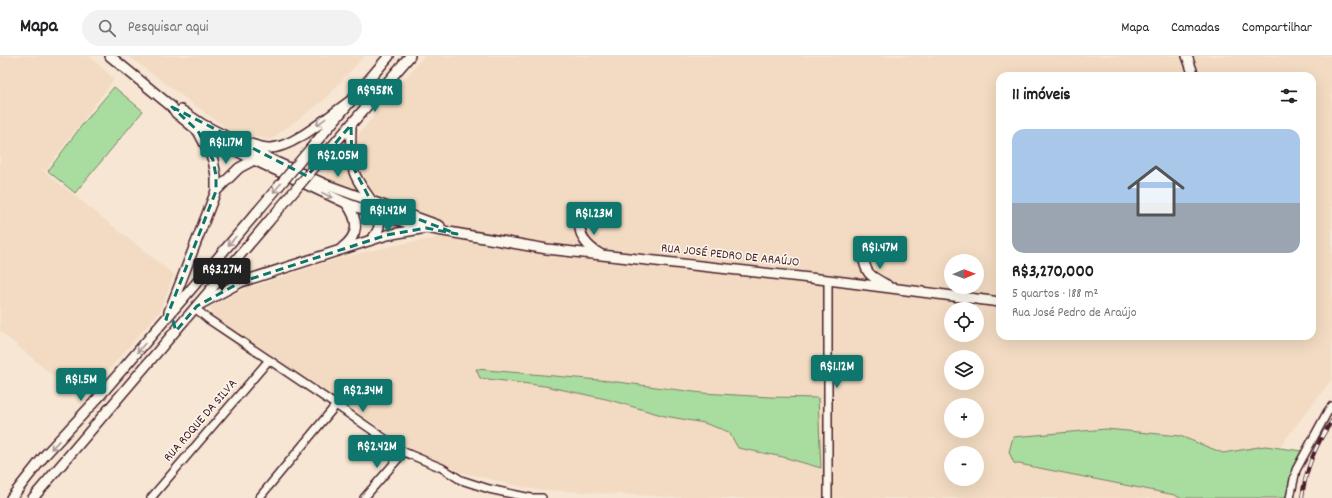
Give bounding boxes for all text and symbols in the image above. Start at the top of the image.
search box [82,10,362,46]
text: Mapa [20,14,58,41]
icon: search [96,17,118,39]
text: Pesquisar aqui [128,17,209,39]
text: Mapa [1121,18,1149,38]
text: Camadas [1171,18,1220,38]
text: Compartilhar [1242,18,1312,38]
pin: R$958K [342,79,408,113]
text: R$958K [357,82,393,101]
text: 11 imóveis [1012,84,1071,108]
icon: filters [1278,85,1300,107]
one-way arrow [316,117,327,126]
pin: R$1.17M [189,131,263,165]
text: R$1.17M [209,134,243,153]
pin: R$2.05M [301,144,375,178]
text: R$2.05M [317,147,359,166]
icon: home [1120,155,1192,227]
one-way arrow [272,183,281,194]
one-way arrow [321,191,333,199]
pin: R$1.42M [351,199,425,233]
text: R$1.42M [370,202,406,221]
pin: R$1.23M [557,202,631,236]
text: R$1.23M [576,205,613,224]
one-way arrow [228,236,237,247]
pin: R$1.47M [843,236,917,270]
street label: RUA JOSÉ PEDRO DE ARAÚJO [660,239,800,273]
text: R$1.47M [862,239,898,258]
north arrow [944,254,984,294]
map controls [944,254,984,486]
pin: R$3.27M [185,258,259,292]
text: R$3.27M [202,261,242,280]
text: R$3,270,000 [1012,261,1094,285]
text: 5 quartos · 188 m² [1012,285,1098,304]
button: locate [944,302,984,342]
text: Rua José Pedro de Araújo [1012,304,1137,323]
one-way arrow [137,343,146,354]
button: layers [944,350,984,390]
pin: R$1.12M [800,355,874,389]
text: R$1.12M [820,358,854,377]
pin: R$1.5M [48,368,114,402]
text: R$1.5M [65,371,97,390]
street label: RUA ROQUE DA SILVA [160,375,242,467]
pin: R$2.34M [326,379,400,413]
text: R$2.34M [343,382,383,401]
button: + [944,398,984,438]
pin: R$2.42M [340,435,414,469]
text: R$2.42M [357,438,397,457]
one-way arrow [50,440,59,450]
button: − [944,446,984,486]

